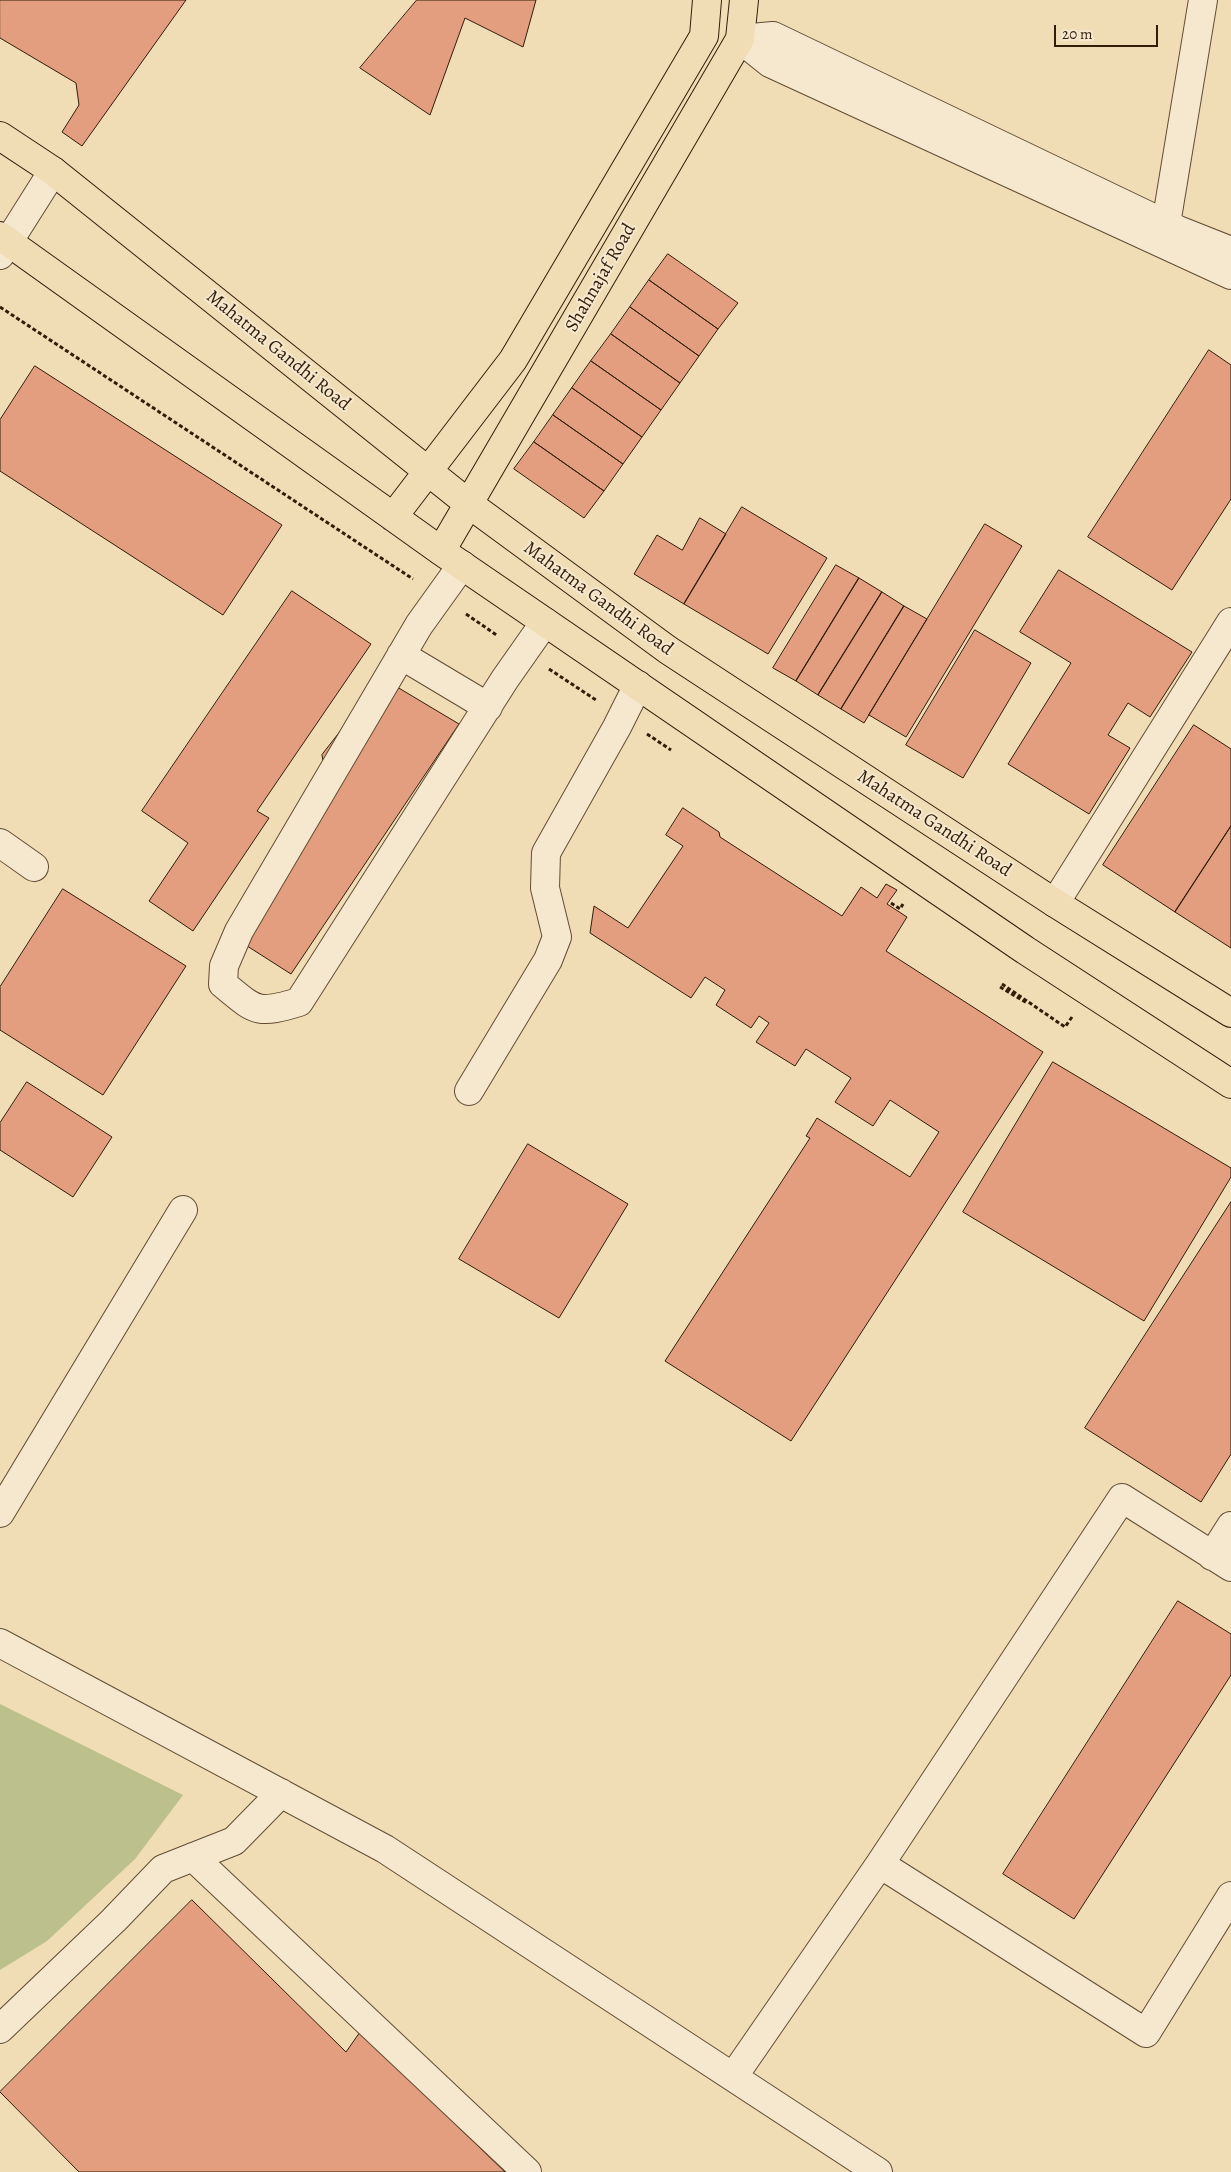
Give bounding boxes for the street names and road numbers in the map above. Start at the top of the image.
street label: Shahnajaf Road [561,220,641,336]
street label: Mahatma Gandhi Road [201,286,355,416]
street label: Mahatma Gandhi Road [519,537,677,661]
street label: Mahatma Gandhi Road [853,766,1015,882]

